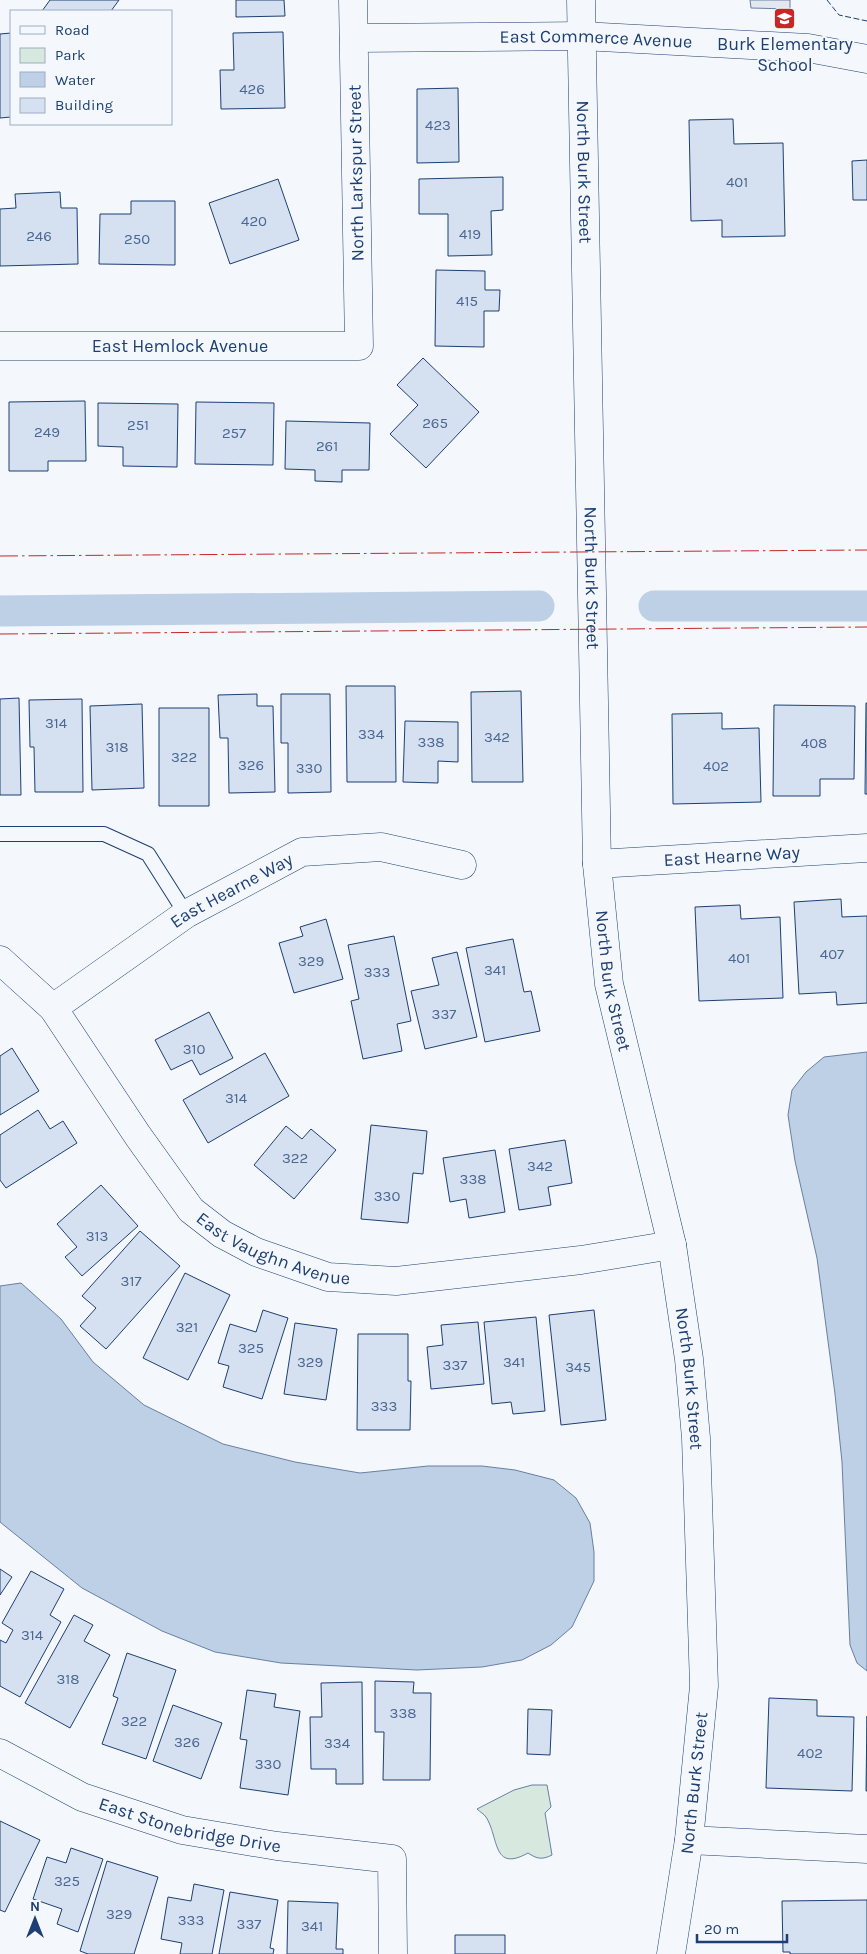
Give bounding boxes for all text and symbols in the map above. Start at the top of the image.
school or university icon: Burk Elementary School [773,7,797,31]
legend [10,10,172,125]
text: Road [55,21,90,39]
street label: East Commerce Avenue [499,25,693,53]
place label: Burk Elementary School [717,33,854,76]
text: Park [55,46,85,64]
text: Water [55,71,96,89]
house number: 426 [239,80,265,98]
street label: North Larkspur Street [343,84,369,261]
text: Building [55,96,113,114]
street label: North Burk Street [572,100,597,244]
house number: 423 [425,116,451,134]
house number: 401 [726,173,748,191]
house number: 420 [241,212,267,230]
house number: 419 [459,225,481,243]
house number: 246 [26,227,52,245]
house number: 250 [124,230,150,248]
house number: 415 [456,292,478,310]
street label: East Hemlock Avenue [92,335,268,357]
house number: 265 [422,414,448,432]
house number: 251 [127,416,149,434]
house number: 249 [34,423,60,441]
house number: 257 [222,424,246,442]
house number: 261 [316,437,338,455]
street label: North Burk Street [579,506,604,650]
house number: 314 [45,714,68,732]
house number: 334 [358,725,385,743]
house number: 342 [484,728,510,746]
house number: 338 [418,733,444,751]
house number: 408 [801,734,827,752]
house number: 318 [105,738,129,756]
house number: 322 [171,748,197,766]
house number: 326 [238,756,264,774]
house number: 402 [703,757,729,775]
house number: 330 [296,759,322,777]
street label: East Hearne Way [663,841,801,871]
street label: East Hearne Way [166,848,297,933]
street label: North Burk Street [591,909,636,1054]
house number: 407 [820,945,844,963]
house number: 401 [728,949,750,967]
house number: 329 [298,952,324,970]
house number: 341 [484,961,506,979]
house number: 333 [364,963,390,981]
house number: 337 [432,1005,456,1023]
house number: 310 [183,1040,205,1058]
house number: 314 [225,1089,248,1107]
house number: 322 [282,1149,308,1167]
house number: 342 [527,1157,553,1175]
house number: 338 [460,1170,486,1188]
house number: 330 [374,1187,400,1205]
street label: East Vaughn Avenue [192,1207,351,1289]
house number: 313 [86,1227,108,1245]
house number: 317 [121,1272,141,1290]
street label: North Burk Street [670,1306,707,1450]
house number: 321 [176,1318,198,1336]
house number: 325 [238,1339,264,1357]
house number: 329 [297,1353,323,1371]
house number: 341 [503,1353,525,1371]
house number: 337 [443,1356,467,1374]
house number: 345 [565,1358,591,1376]
house number: 333 [371,1397,397,1415]
house number: 314 [21,1626,44,1644]
house number: 318 [56,1670,80,1688]
house number: 338 [390,1704,416,1722]
street label: North Burk Street [676,1711,712,1855]
house number: 322 [121,1712,147,1730]
house number: 326 [174,1733,200,1751]
house number: 334 [324,1734,351,1752]
house number: 402 [797,1744,823,1762]
house number: 330 [255,1755,281,1773]
street label: East Stonebridge Drive [96,1792,283,1857]
house number: 325 [54,1872,80,1890]
north arrow [10,1894,60,1944]
text: N [30,1898,40,1915]
house number: 329 [106,1905,132,1923]
house number: 333 [178,1911,204,1929]
scale bar [697,1912,787,1944]
house number: 337 [237,1915,261,1933]
house number: 341 [301,1917,323,1935]
text: 20 m [704,1920,739,1938]

